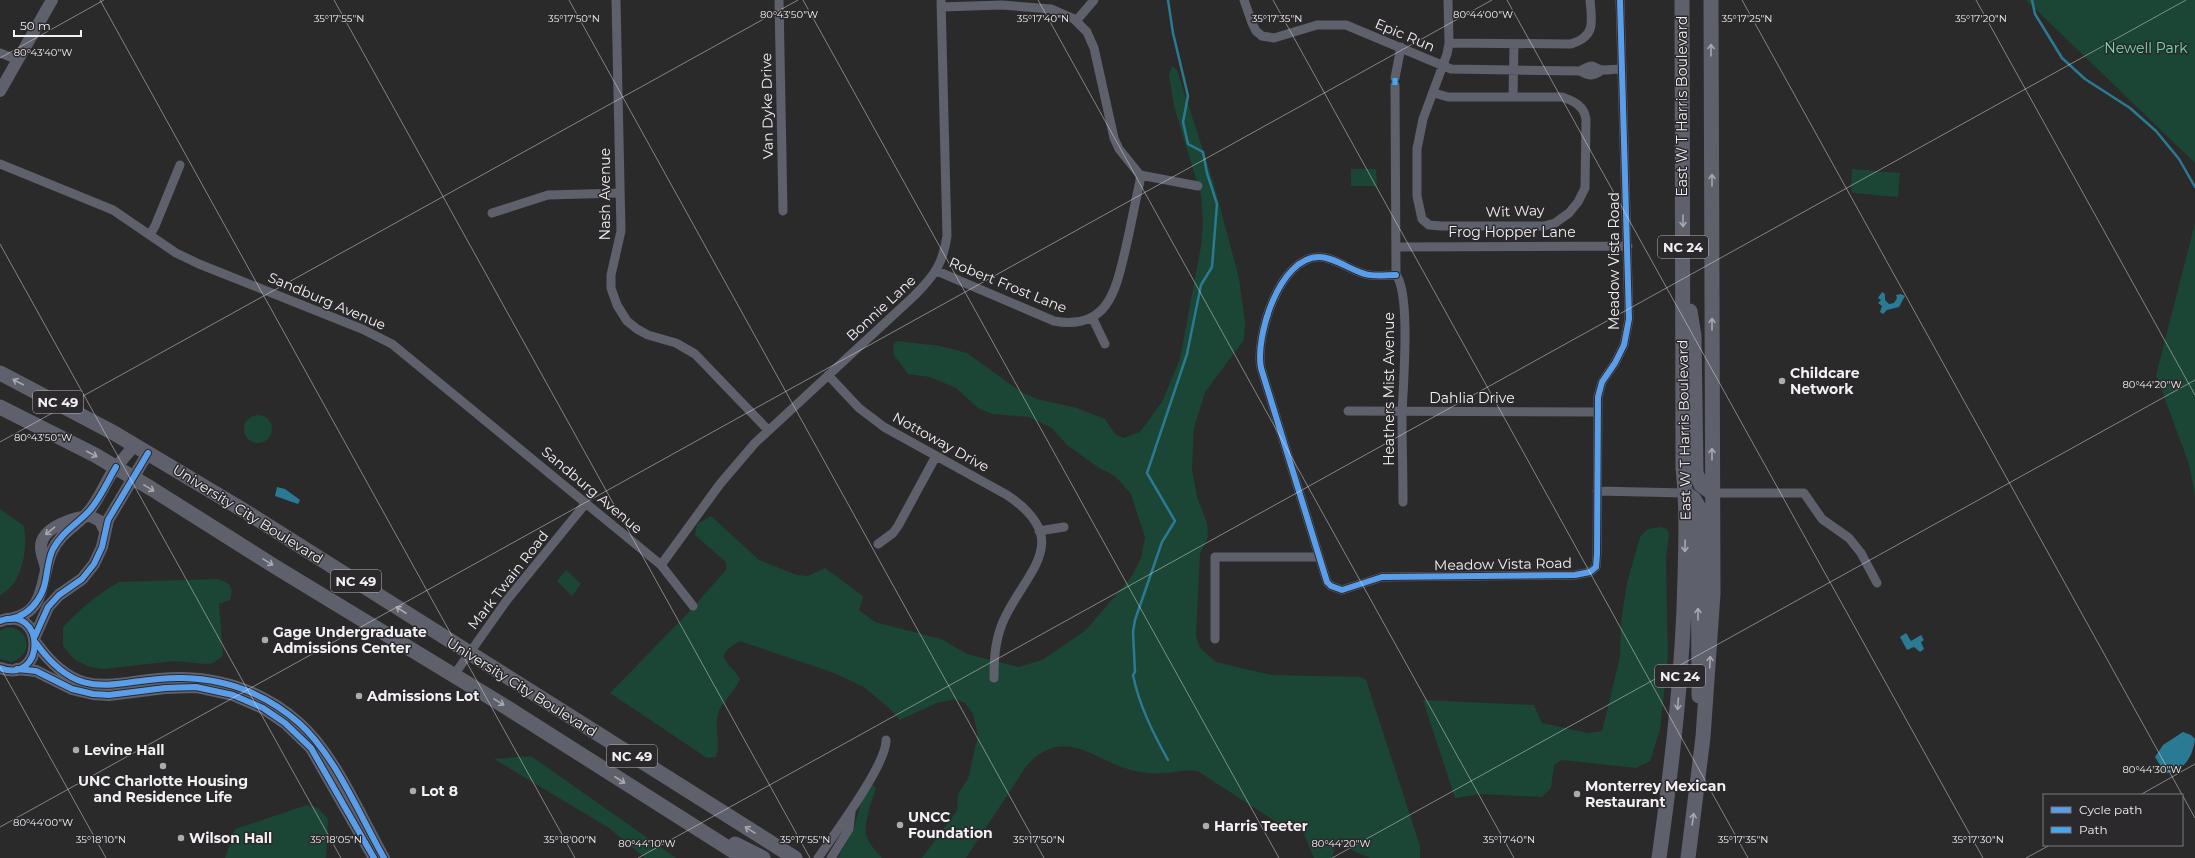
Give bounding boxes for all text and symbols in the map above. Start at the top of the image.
text: 80°43'50"W [760,8,818,21]
text: 80°44'00"W [1453,8,1513,21]
scale bar [14,12,81,38]
text: 35°17'55"N [314,12,364,25]
text: 35°17'50"N [548,12,600,25]
text: 35°17'40"N [1017,12,1069,25]
text: 35°17'35"N [1252,12,1302,25]
text: 35°17'25"N [1722,12,1772,25]
text: 35°17'20"N [1955,12,2007,25]
street label: Epic Run [1372,14,1438,56]
street label: East W T Harris Boulevard [1673,16,1691,196]
text: 50 m [20,18,51,33]
park label: Newell Park [2104,39,2188,57]
one-way arrow [1707,44,1715,57]
text: 80°43'40"W [14,46,72,59]
street label: Van Dyke Drive [757,53,777,159]
street label: Nash Avenue [596,148,614,240]
one-way arrow [1708,174,1716,187]
street label: Meadow Vista Road [1605,192,1623,330]
street label: Wit Way [1485,201,1545,221]
one-way arrow [1679,214,1687,227]
street label: Frog Hopper Lane [1448,223,1576,241]
road number: NC 24 [1658,236,1708,258]
street label: Robert Frost Lane [946,253,1070,317]
street label: Sandburg Avenue [265,268,389,334]
street label: Bonnie Lane [842,271,920,345]
street label: Heathers Mist Avenue [1380,312,1398,466]
one-way arrow [1708,318,1716,331]
street label: East W T Harris Boulevard [1673,339,1695,521]
place label: Childcare Network [1790,364,1860,398]
marker: Childcare Network [1777,376,1787,386]
one-way arrow [13,378,25,385]
text: 80°44'20"W [2122,378,2182,391]
street label: Dahlia Drive [1429,389,1515,407]
road number: NC 49 [33,391,83,413]
street label: Nottoway Drive [890,408,992,476]
text: 80°43'50"W [14,431,72,444]
street label: Sandburg Avenue [538,443,646,537]
one-way arrow [1708,448,1716,461]
one-way arrow [86,451,98,458]
street label: University City Boulevard [169,460,327,568]
one-way arrow [143,484,155,492]
one-way arrow [44,526,55,535]
street label: Mark Twain Road [464,527,552,633]
one-way arrow [1682,539,1689,552]
street label: Meadow Vista Road [1434,554,1572,574]
one-way arrow [262,558,273,566]
road number: NC 49 [331,570,381,592]
one-way arrow [396,606,407,614]
one-way arrow [1694,608,1702,621]
place label: Gage Undergraduate Admissions Center [272,623,427,657]
street label: University City Boulevard [443,633,601,741]
marker: Gage Undergraduate Admissions Center [260,635,270,645]
one-way arrow [1706,656,1713,669]
road number: NC 24 [1655,665,1705,687]
place label: Admissions Lot [366,687,479,705]
marker: Admissions Lot [354,691,364,701]
one-way arrow [1674,697,1681,710]
one-way arrow [493,699,505,707]
place label: Levine Hall [84,741,165,759]
marker: Levine Hall [71,745,81,755]
road number: NC 49 [607,745,657,767]
marker: UNC Charlotte Housing and Residence Life [158,761,168,771]
text: 80°44'30"W [2122,763,2182,776]
place label: UNC Charlotte Housing and Residence Life [78,772,248,806]
one-way arrow [615,776,626,784]
place label: Monterrey Mexican Restaurant [1585,777,1726,811]
place label: Lot 8 [421,782,458,800]
marker: Lot 8 [408,786,418,796]
marker: Monterrey Mexican Restaurant [1572,789,1582,799]
legend [2043,794,2183,846]
text: Cycle path [2079,802,2142,817]
place label: UNCC Foundation [908,808,993,842]
one-way arrow [1690,813,1697,826]
text: 80°44'00"W [13,816,73,829]
place label: Harris Teeter [1214,817,1308,835]
marker: UNCC Foundation [895,820,905,830]
marker: Harris Teeter [1201,821,1211,831]
text: Path [2079,822,2108,837]
one-way arrow [744,825,756,833]
place label: Wilson Hall [189,829,272,847]
text: 35°18'10"N [76,833,126,846]
marker: Wilson Hall [176,833,186,843]
text: 35°18'05"N [310,833,362,846]
text: 35°18'00"N [544,833,596,846]
text: 35°17'55"N [780,833,830,846]
text: 35°17'50"N [1013,833,1065,846]
text: 35°17'40"N [1483,833,1535,846]
text: 35°17'35"N [1718,833,1768,846]
text: 35°17'30"N [1952,833,2004,846]
text: 80°44'10"W [618,837,676,850]
text: 80°44'20"W [1311,837,1371,850]

